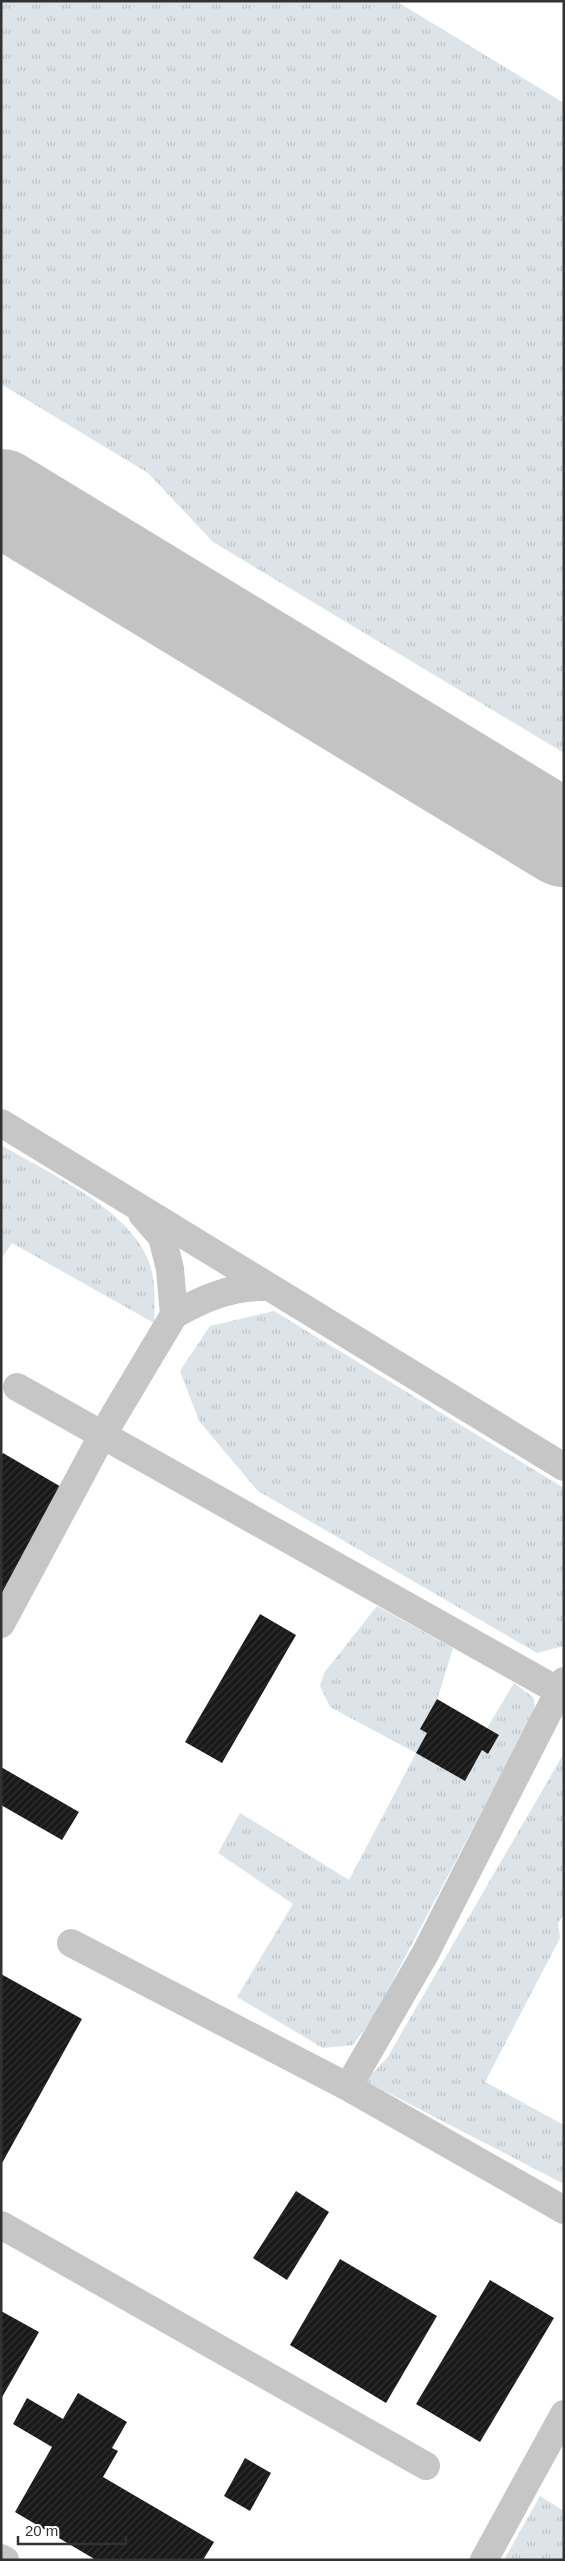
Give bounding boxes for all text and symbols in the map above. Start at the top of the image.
scale bar [18,2514,125,2546]
text: 20 m [25,2522,58,2539]

